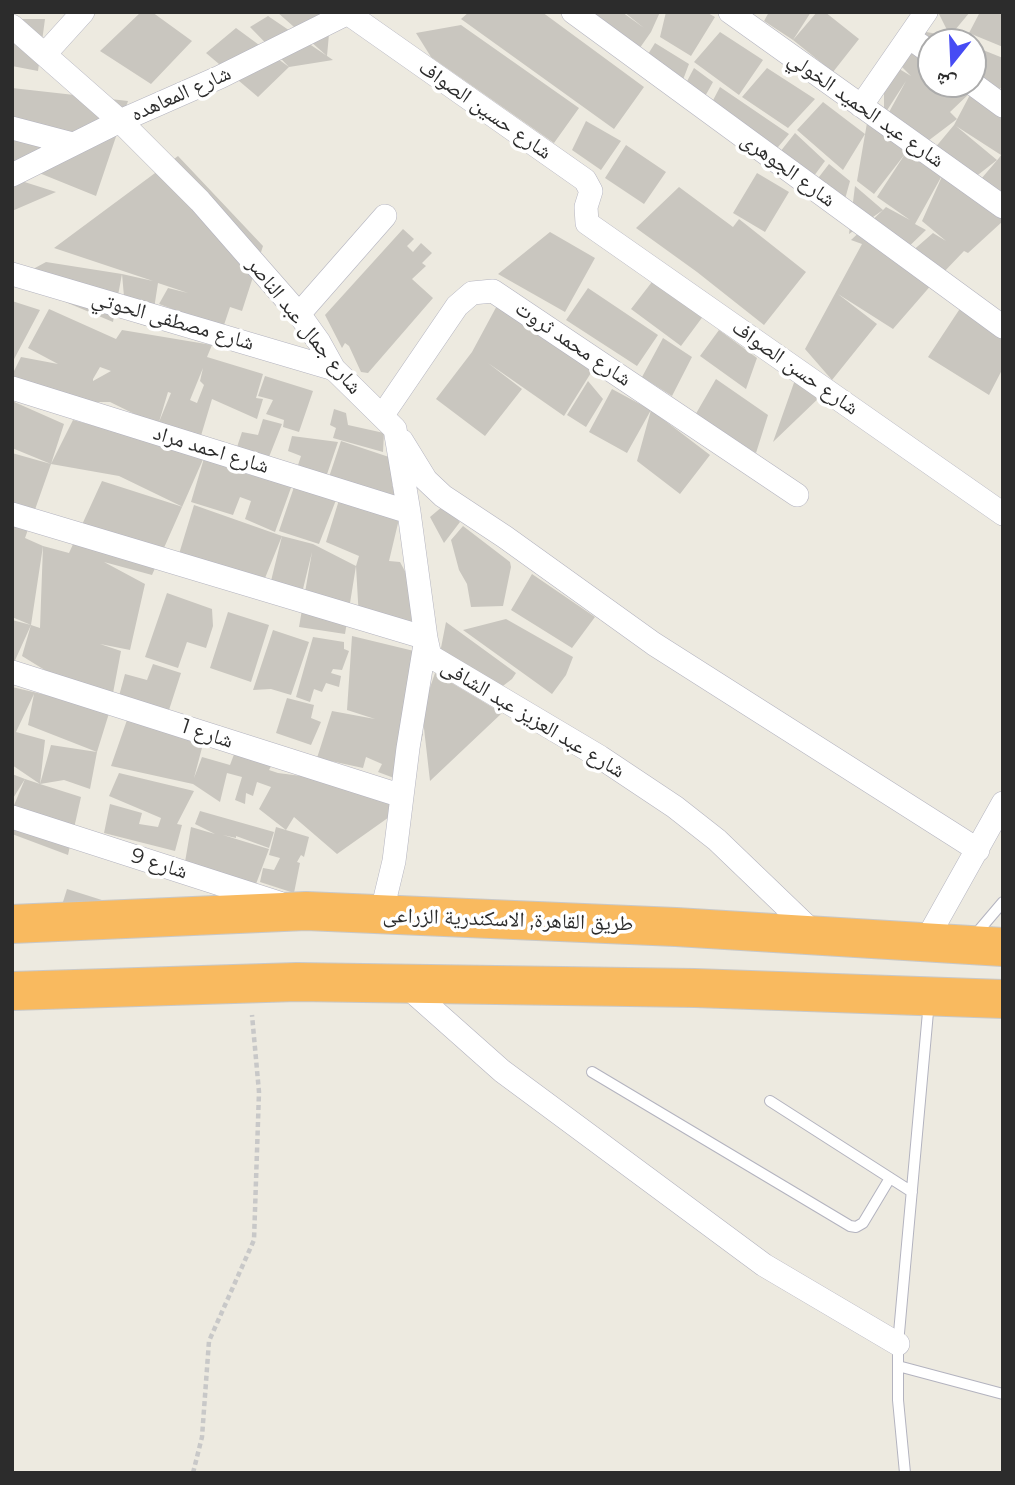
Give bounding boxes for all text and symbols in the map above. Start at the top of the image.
north arrow [917,28,987,98]
street label: شارع عبد الحميد الخولي [783,47,949,173]
street label: شارع حسين الصواف [414,55,556,165]
street label: شارع المعاهده [127,61,235,127]
street label: شارع الجوهرى [736,127,840,213]
street label: شارع جمال عبد الناصر [241,252,367,400]
street label: شارع مصطفى الحوتي [89,286,257,356]
street label: شارع محمد ثروت [510,296,636,392]
street label: شارع حسن الصواف [727,315,863,421]
street label: شارع احمد مراد [150,420,272,480]
street label: شارع عبد العزيز عبد الشافى [437,654,629,784]
street label: شارع 1 [178,714,236,754]
street label: شارع 9 [127,843,191,885]
street label: طريق القاهرة, الاسكندرية الزراعى [382,903,634,937]

